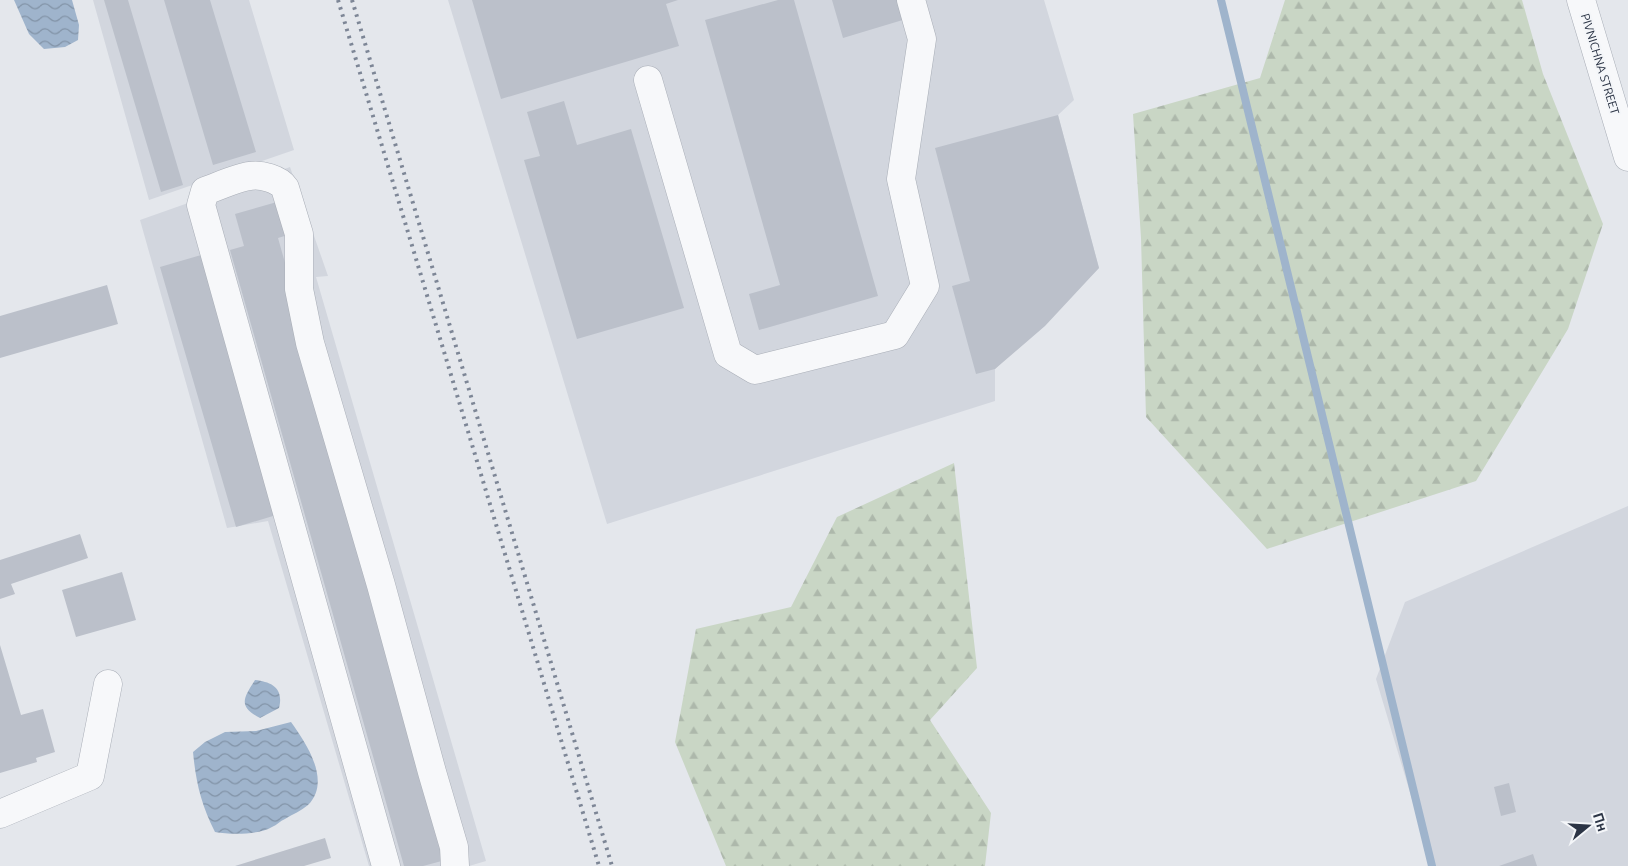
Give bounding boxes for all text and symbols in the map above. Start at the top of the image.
street label: PIVNICHNA STREET [1579,12,1622,116]
north arrow [1563,801,1613,851]
text: Пн [1590,811,1611,833]

